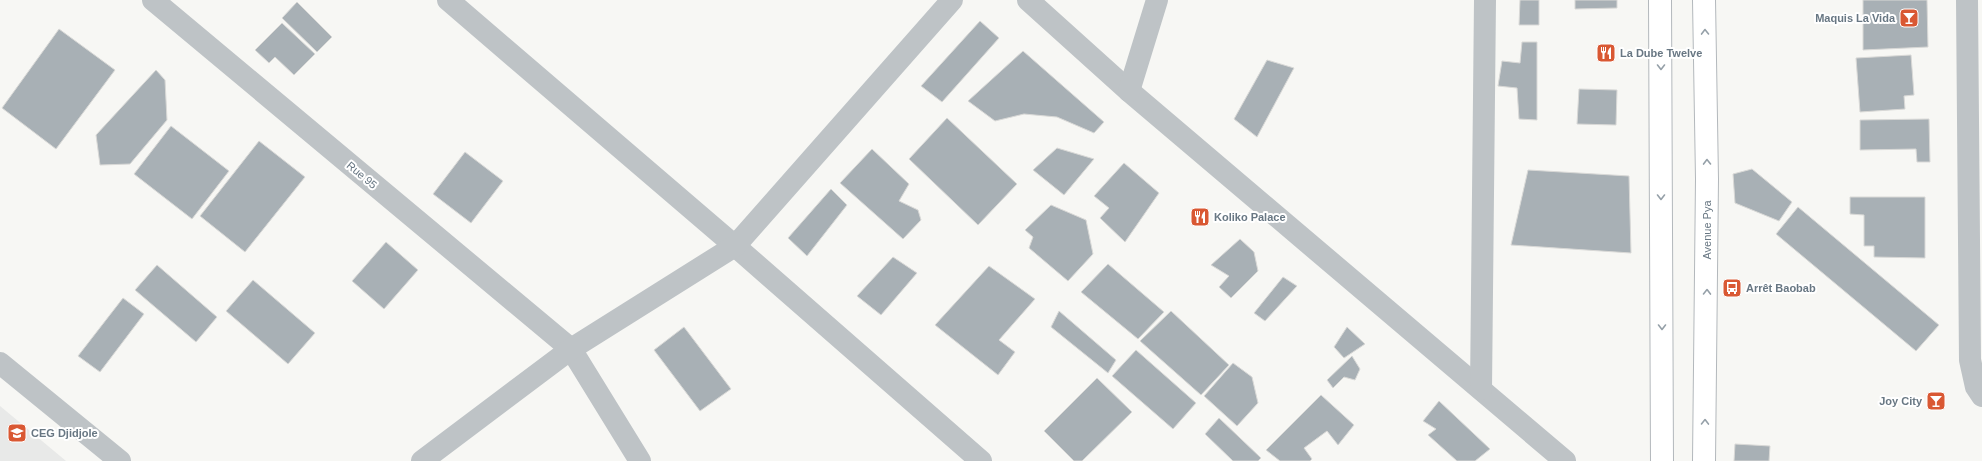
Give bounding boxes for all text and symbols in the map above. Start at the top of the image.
bar icon: Maquis La Vida [1898,7,1920,29]
place label: Maquis La Vida [1815,12,1896,24]
one-way arrow [1701,29,1709,35]
restaurant icon: La Dube Twelve [1595,42,1617,64]
place label: La Dube Twelve [1620,47,1702,59]
one-way arrow [1657,64,1665,70]
street label: Rue 95 [345,159,379,191]
one-way arrow [1703,159,1711,165]
one-way arrow [1657,194,1665,200]
street label: Avenue Pya [1701,200,1713,260]
restaurant icon: Koliko Palace [1189,206,1211,228]
place label: Koliko Palace [1214,211,1286,223]
bus stop icon: Arrêt Baobab [1721,277,1743,299]
place label: Arrêt Baobab [1746,282,1816,294]
one-way arrow [1703,289,1711,295]
one-way arrow [1658,324,1666,330]
bar icon: Joy City [1925,390,1947,412]
place label: Joy City [1879,395,1923,407]
one-way arrow [1701,419,1709,425]
school or university icon: CEG Djidjole [6,422,28,444]
place label: CEG Djidjole [31,427,98,439]

